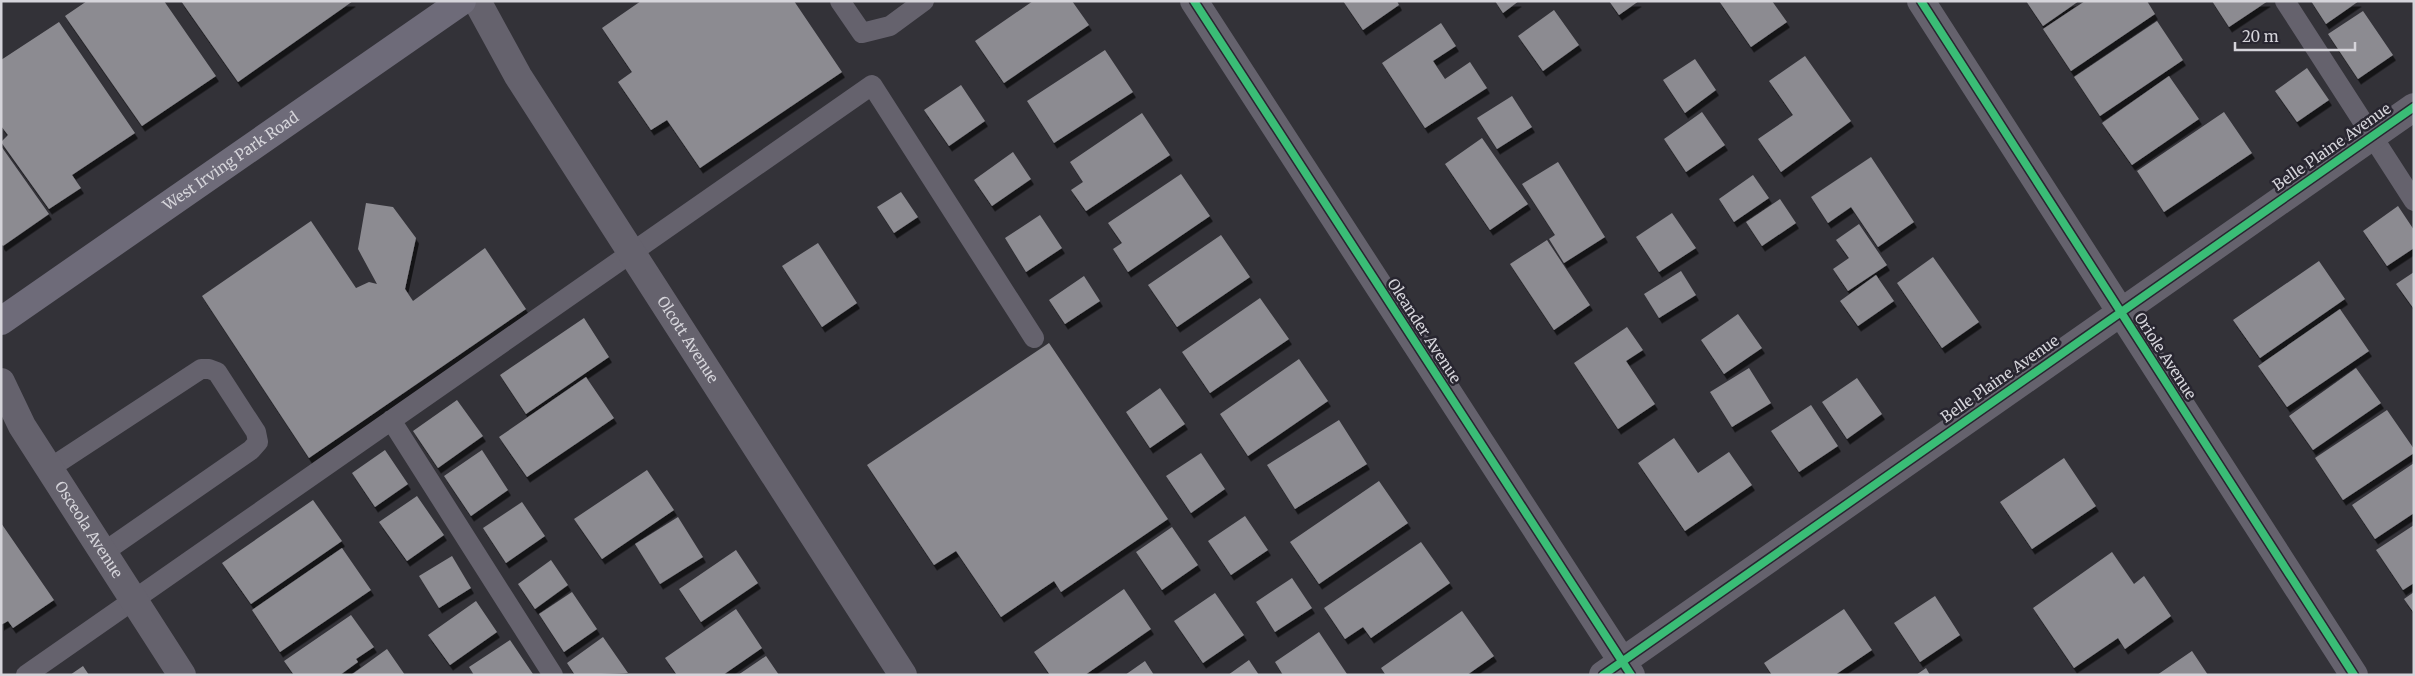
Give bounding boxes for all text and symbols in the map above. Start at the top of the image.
scale bar [2235,20,2355,52]
text: 20 m [2242,27,2279,46]
street label: Belle Plaine Avenue [2269,99,2395,195]
street label: West Irving Park Road [158,107,302,215]
street label: Oleander Avenue [1383,275,1465,387]
street label: Olcott Avenue [653,292,723,387]
street label: Oriole Avenue [2130,309,2201,403]
street label: Belle Plaine Avenue [1937,331,2063,427]
street label: Osceola Avenue [51,477,127,582]

